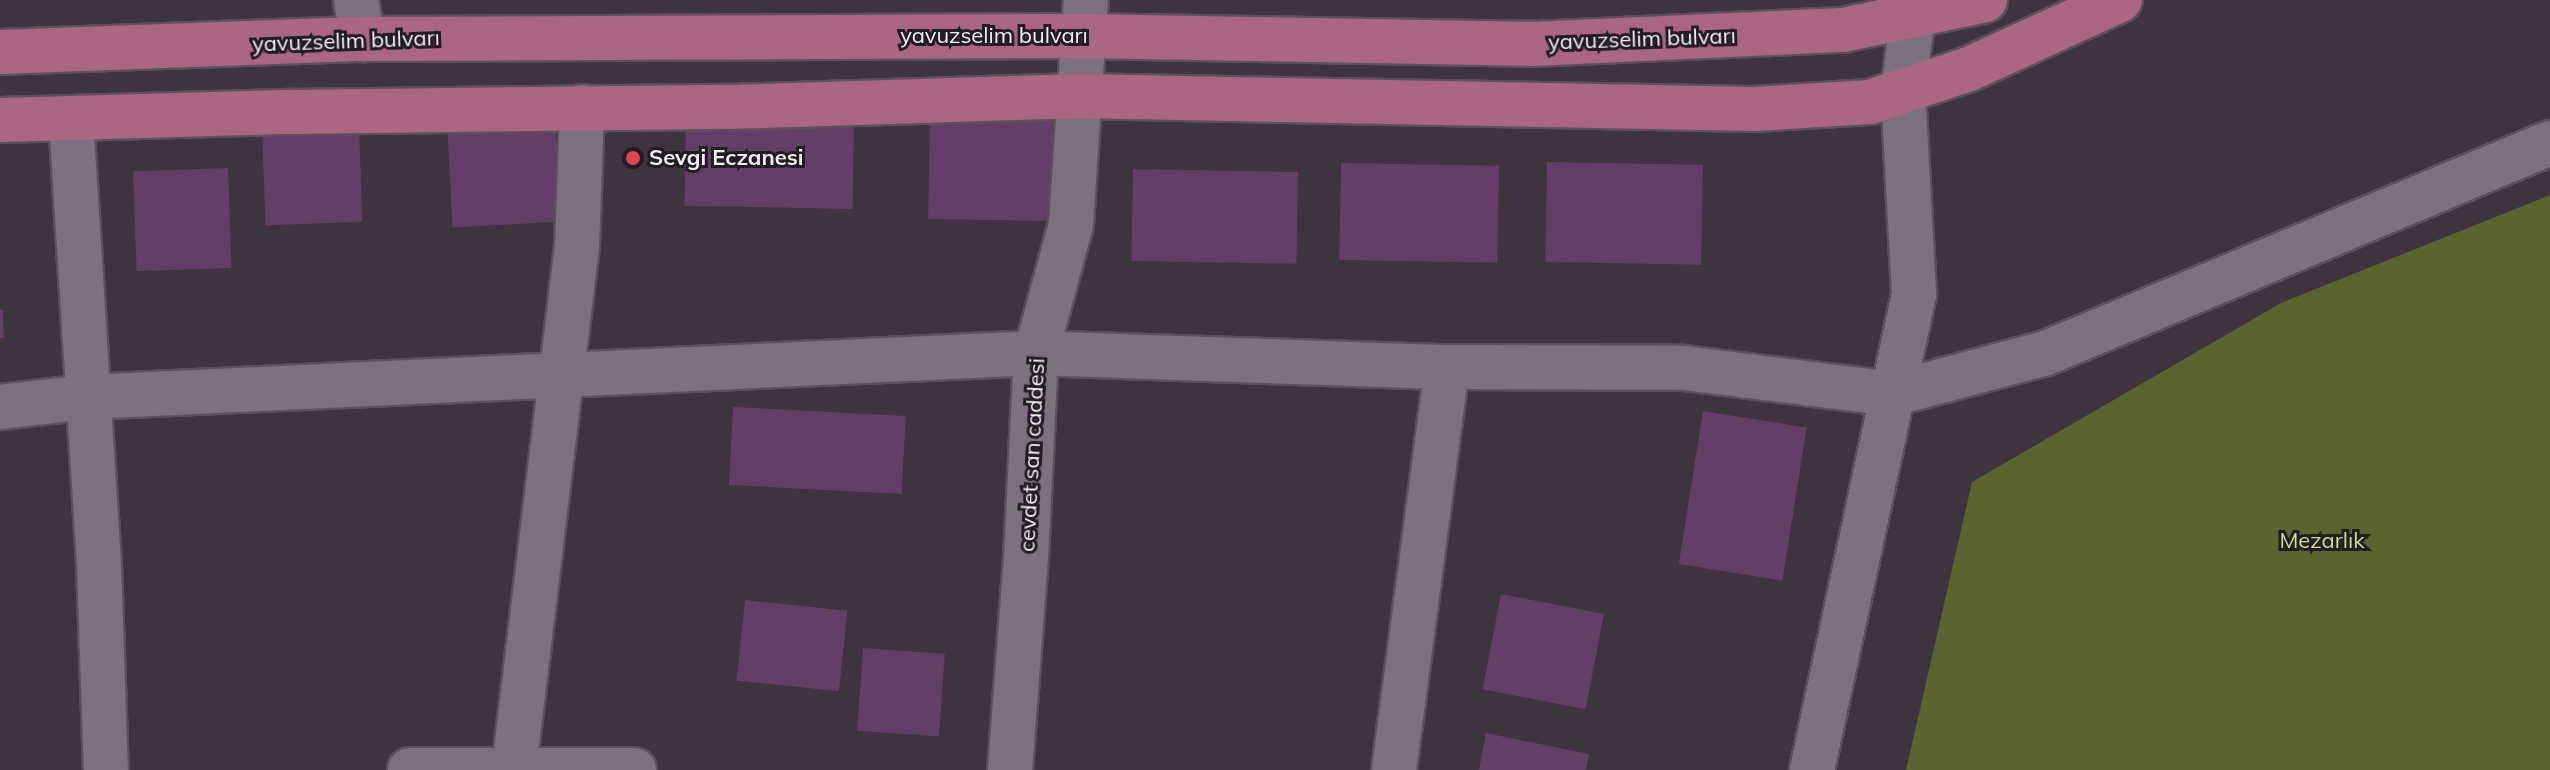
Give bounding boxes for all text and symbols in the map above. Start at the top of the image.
street label: yavuzselim bulvarı [900,23,1088,49]
street label: yavuzselim bulvarı [1548,23,1736,55]
street label: yavuzselim bulvarı [252,25,440,57]
place label: Sevgi Eczanesi [649,145,804,171]
marker: Sevgi Eczanesi [624,149,642,167]
street label: cevdet san caddesi [1014,358,1050,552]
park label: Mezarlık [2279,528,2365,554]

